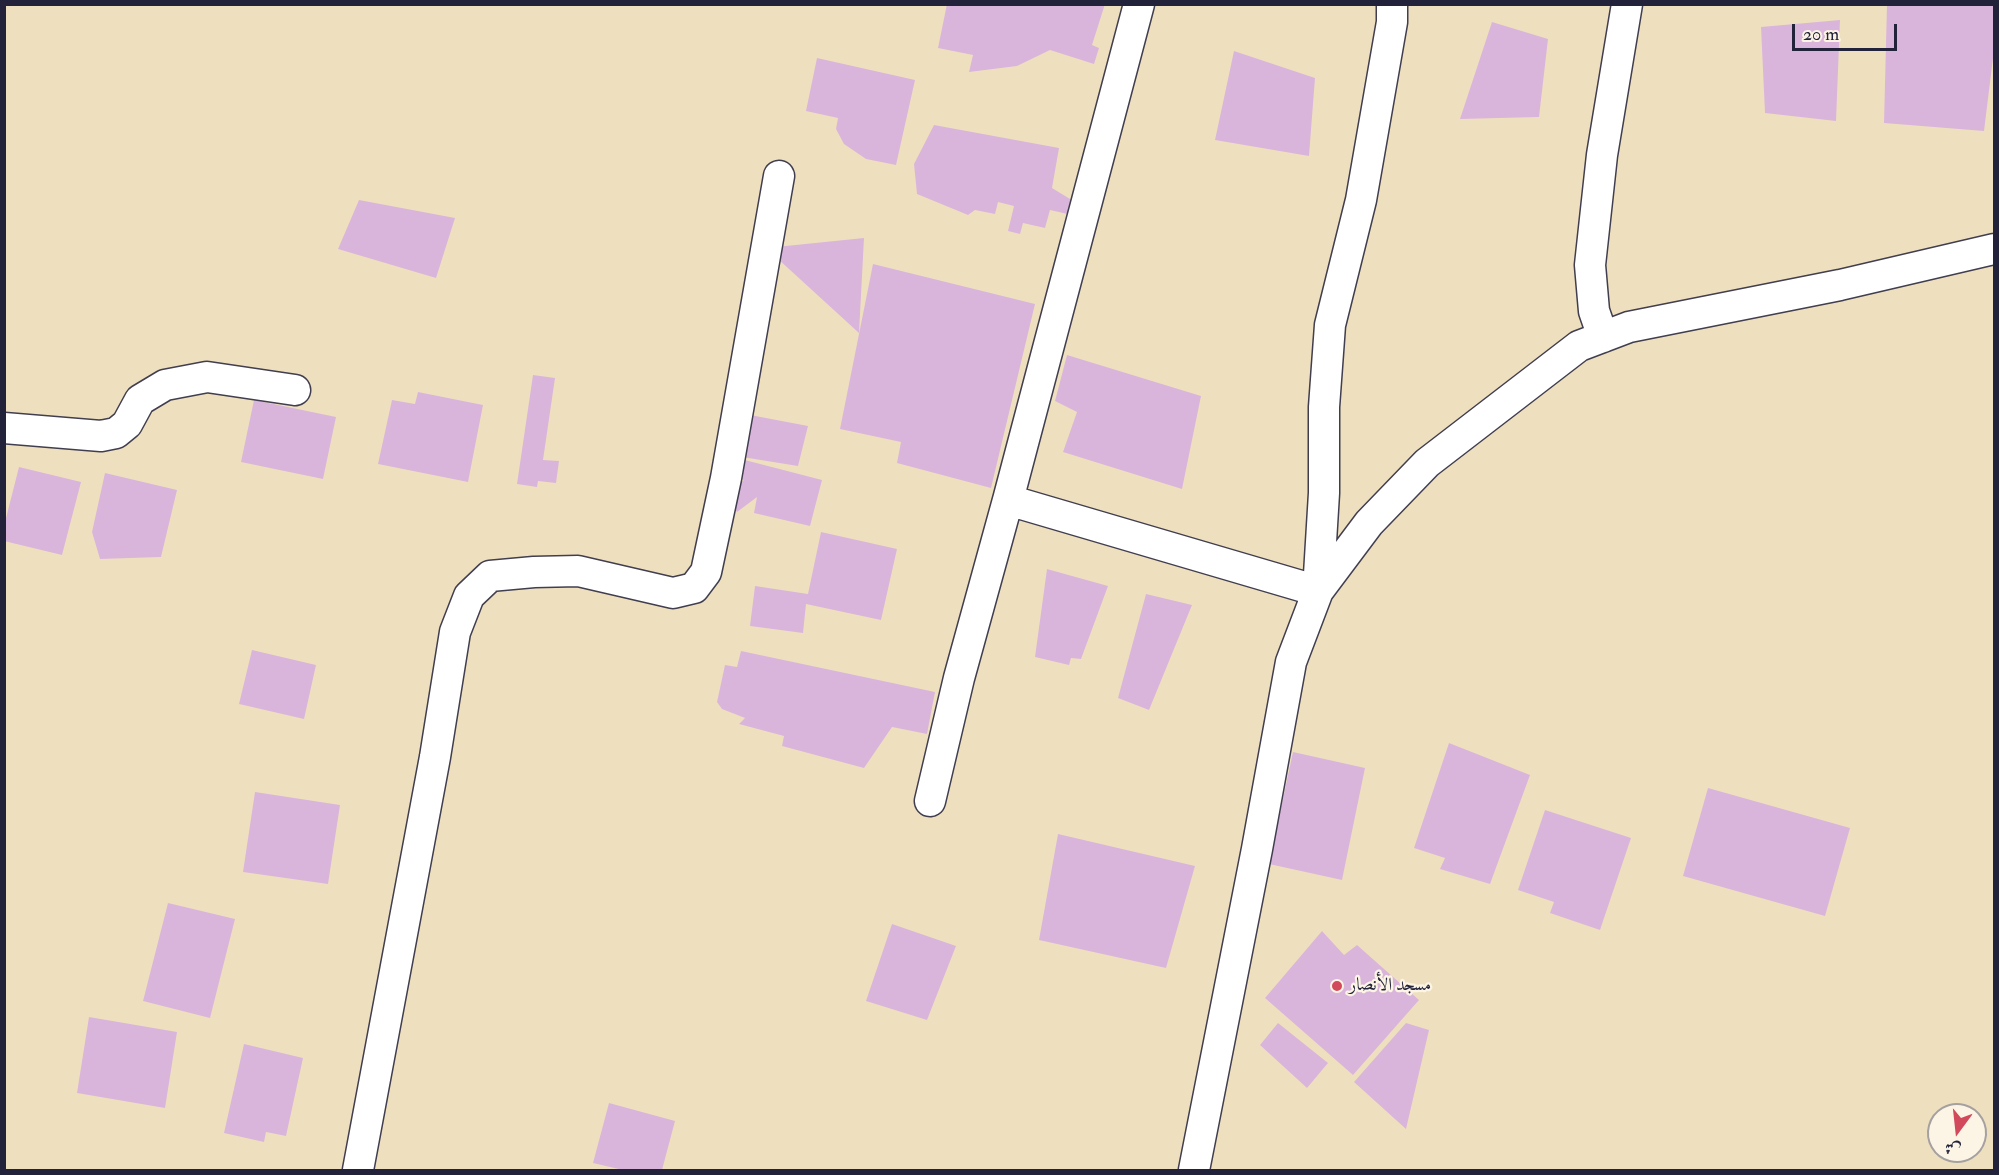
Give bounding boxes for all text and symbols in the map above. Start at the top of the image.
scale bar [1795,12,1900,50]
text: 20 m [1803,23,1839,46]
place label: مسجد الأنصار [1349,975,1431,997]
marker: مسجد الأنصار [1330,979,1344,993]
north arrow [1927,1103,1987,1163]
text: ش [1943,1137,1963,1160]

